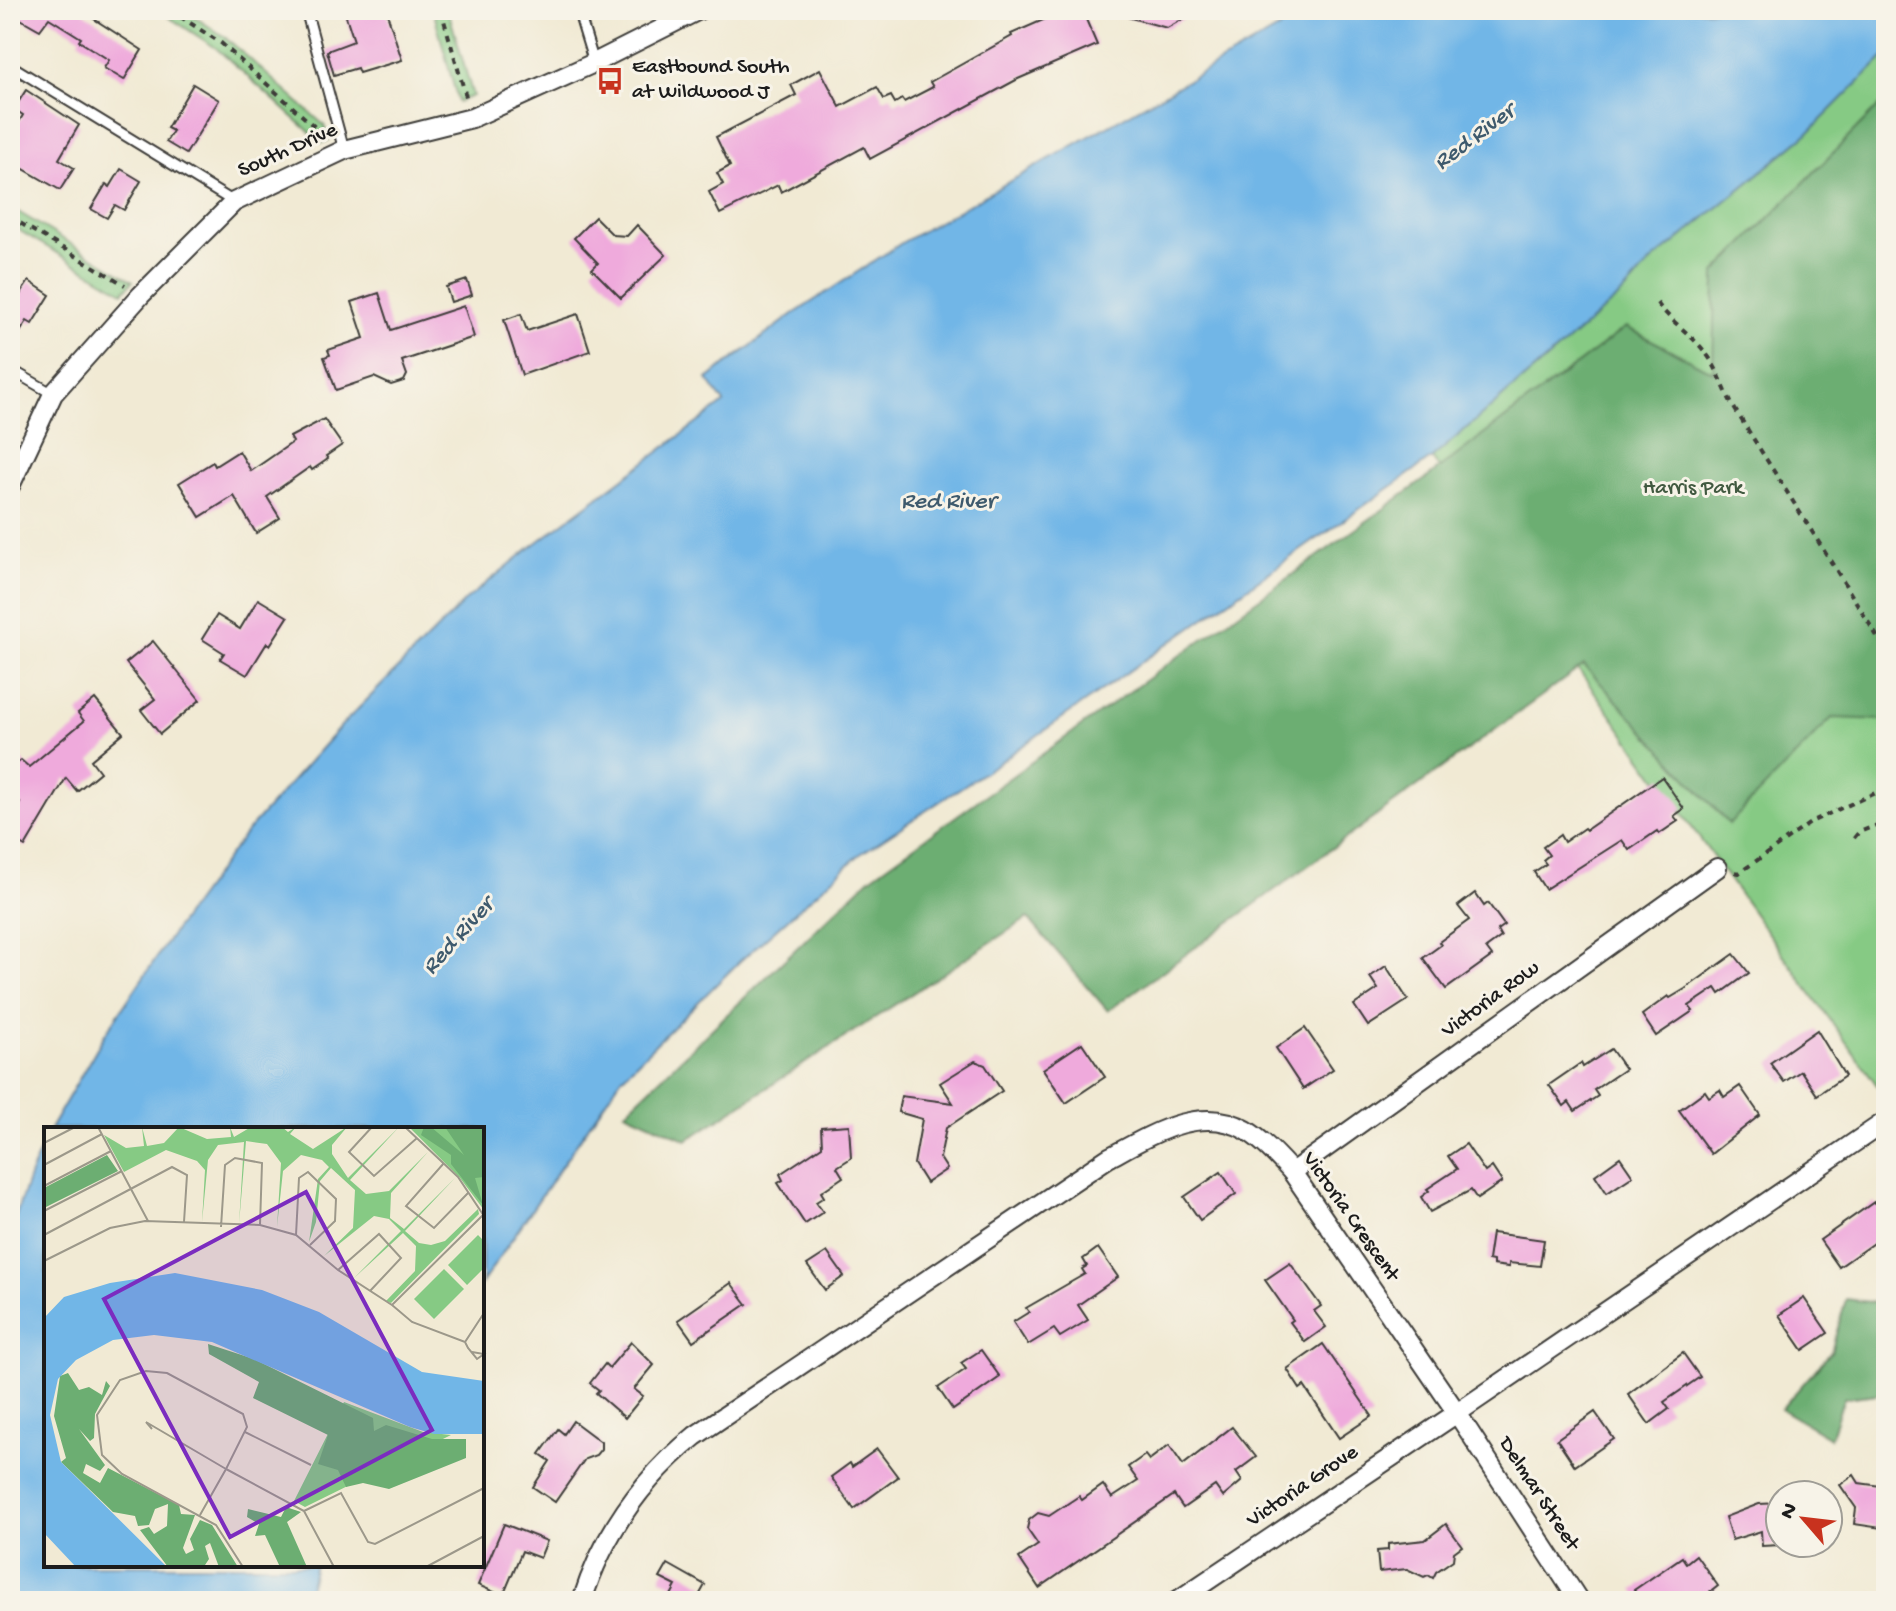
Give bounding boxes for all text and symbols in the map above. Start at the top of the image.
place label: Eastbound South at Wildwood J [632,55,790,106]
bus stop icon: Eastbound South at Wildwood J [595,66,625,96]
water label: Red River [1429,95,1525,178]
street label: South Drive [234,117,342,184]
park label: Harris Park [1643,476,1745,502]
water label: Red River [901,488,999,517]
water label: Red River [417,889,504,982]
street label: Victoria Row [1436,956,1545,1045]
inset map [44,1127,484,1567]
street label: Victoria Crescent [1295,1146,1405,1288]
street label: Delmar Street [1491,1431,1585,1557]
street label: Victoria Grove [1241,1440,1364,1534]
north arrow [1764,1479,1844,1559]
text: N [1775,1499,1805,1524]

